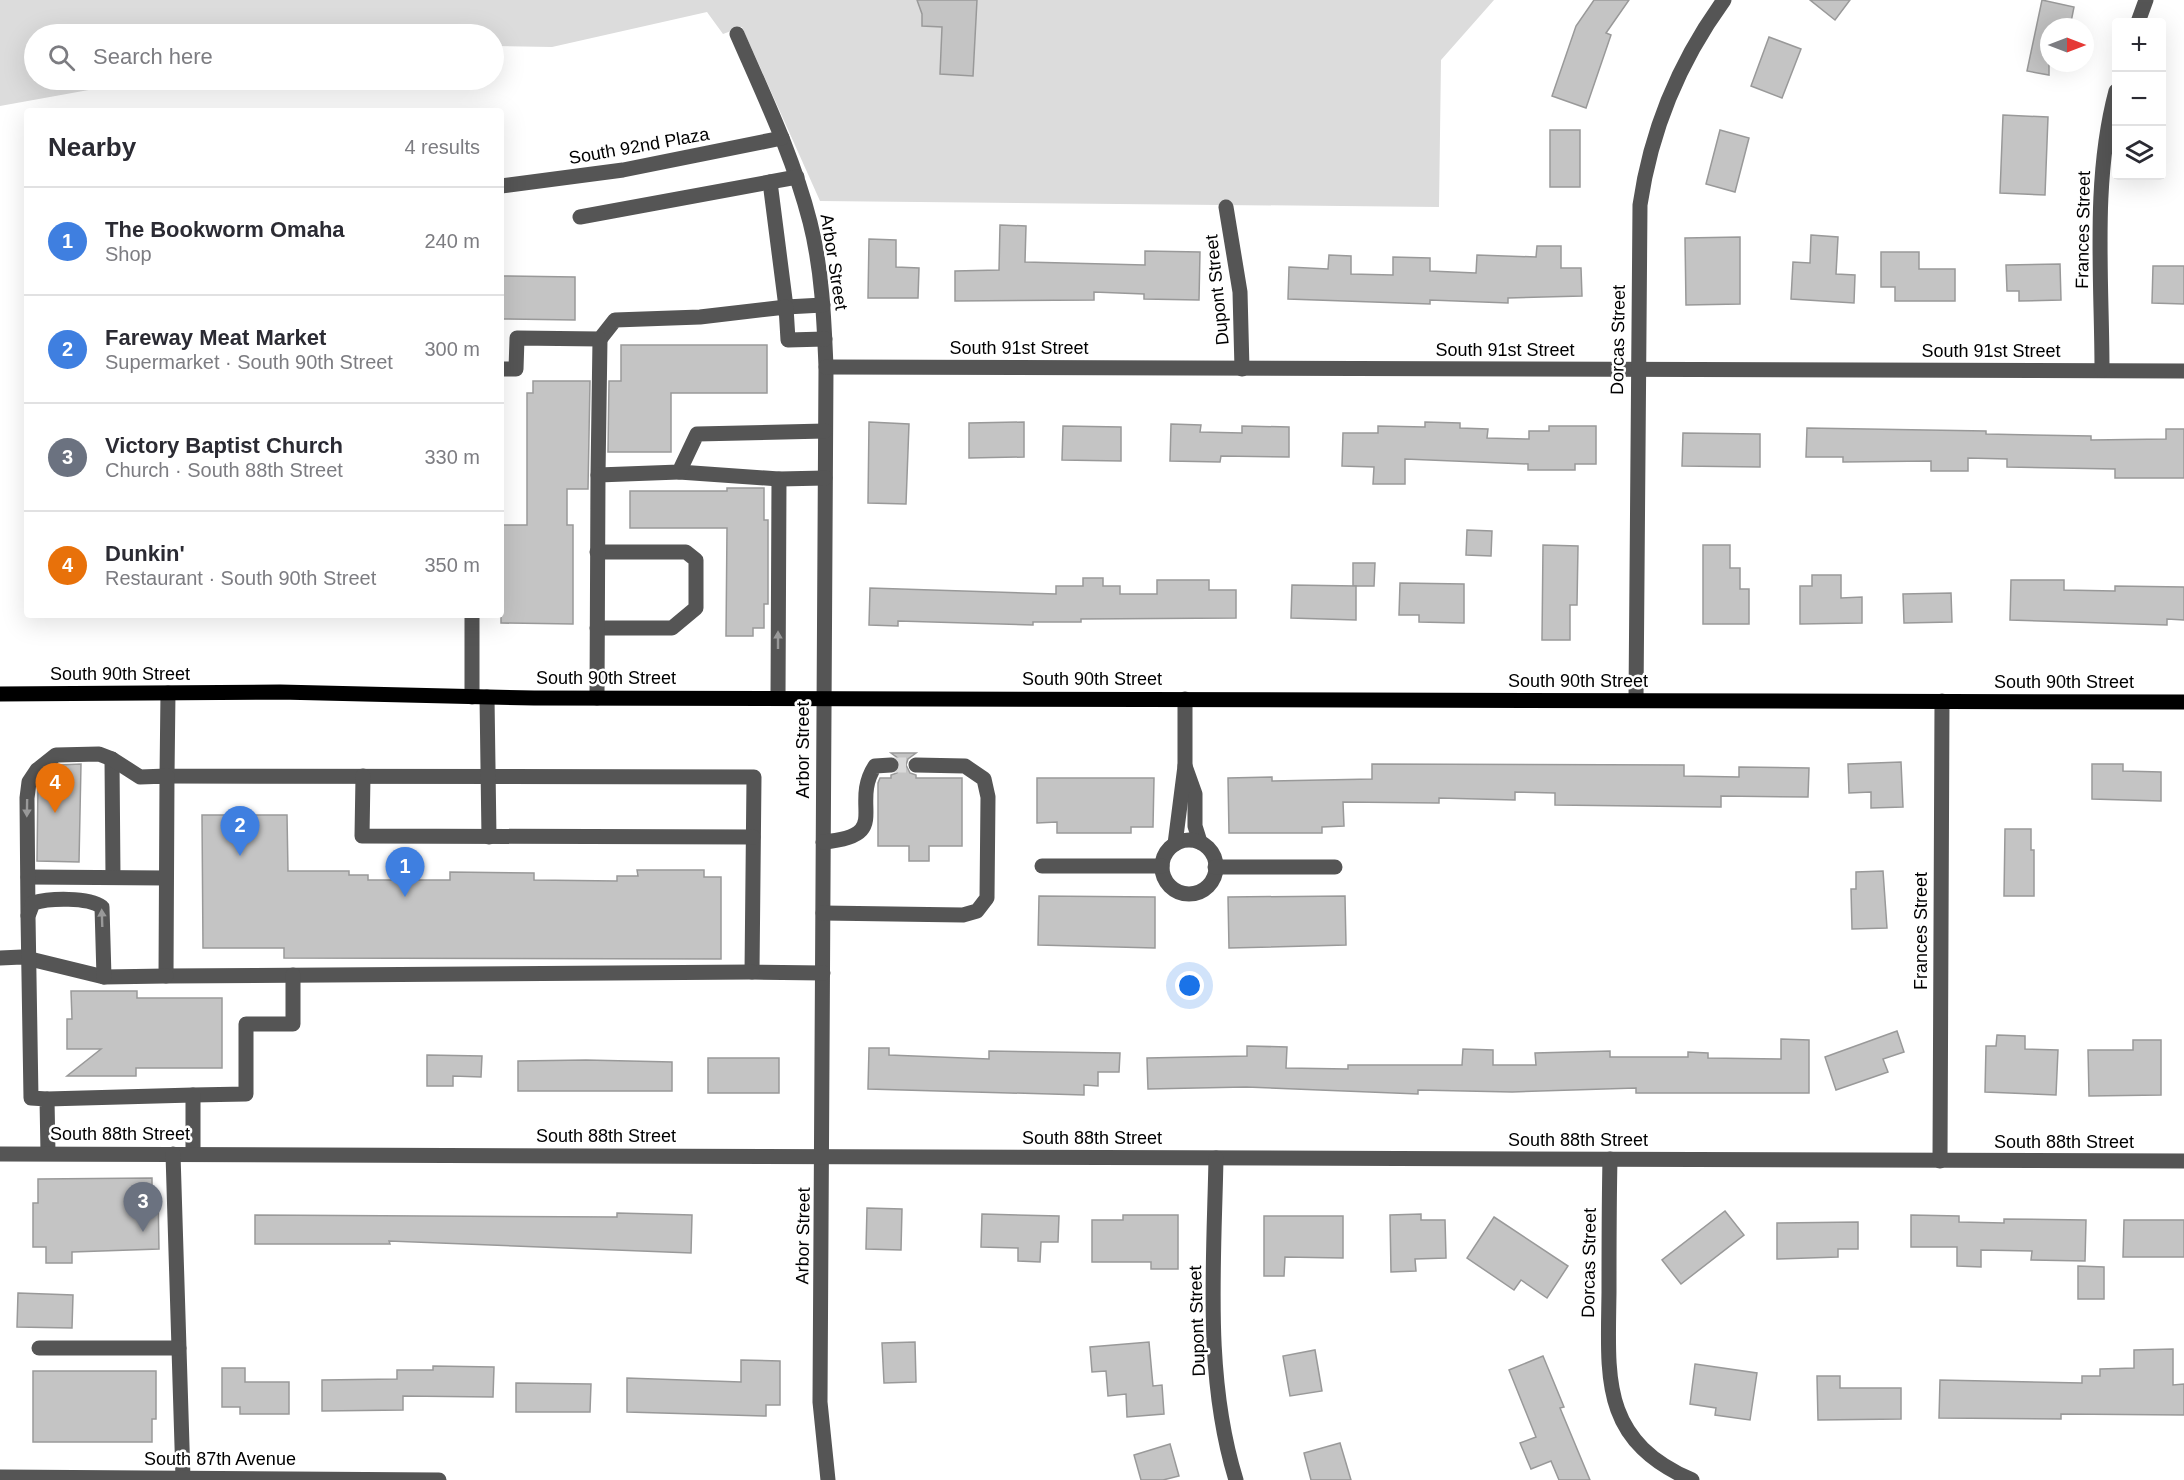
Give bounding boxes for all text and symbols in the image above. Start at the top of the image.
north arrow [2040,18,2094,72]
map controls [2112,18,2166,180]
button: + [2112,18,2166,72]
search box [24,24,504,90]
icon: search [45,41,78,74]
text: Search here [93,44,213,69]
button: − [2112,72,2166,126]
street label: South 92nd Plaza [567,124,712,168]
button: layers [2112,126,2166,180]
text: Nearby [48,132,136,162]
text: 4 results [404,136,480,158]
street label: Frances Street [2072,171,2094,289]
street label: Arbor Street [817,213,851,311]
text: The Bookworm Omaha [105,217,345,242]
text: 1 [62,230,73,252]
text: 240 m [424,230,480,252]
street label: Dupont Street [1201,234,1233,346]
text: Shop [105,243,152,265]
street label: Dorcas Street [1607,285,1629,395]
text: Fareway Meat Market [105,325,326,350]
text: 2 [62,338,73,360]
text: 300 m [424,338,480,360]
street label: South 91st Street [949,338,1089,358]
street label: South 91st Street [1435,340,1575,360]
street label: South 91st Street [1921,341,2061,361]
text: Supermarket · South 90th Street [105,351,393,373]
text: Victory Baptist Church [105,433,343,458]
text: 3 [62,446,73,468]
text: 330 m [424,446,480,468]
text: Church · South 88th Street [105,459,343,481]
text: Dunkin' [105,541,185,566]
text: 4 [62,554,73,576]
text: 350 m [424,554,480,576]
text: Restaurant · South 90th Street [105,567,376,589]
one-way arrow [773,630,783,649]
street label: South 90th Street [50,664,190,684]
street label: South 90th Street [536,668,676,688]
street label: South 90th Street [1022,669,1162,689]
street label: South 90th Street [1508,671,1648,691]
street label: South 90th Street [1994,672,2134,692]
street label: Arbor Street [793,701,813,799]
pin: 4 [36,764,74,813]
one-way arrow [22,799,32,818]
pin: 2 [220,806,260,856]
pin: 1 [386,848,424,897]
street label: Frances Street [1911,872,1931,990]
one-way arrow [98,909,107,928]
your location [1175,971,1204,1000]
street label: South 88th Street [50,1124,190,1144]
street label: South 88th Street [536,1126,676,1146]
street label: South 88th Street [1022,1128,1162,1148]
street label: South 88th Street [1508,1130,1648,1150]
street label: South 88th Street [1994,1132,2134,1152]
pin: 3 [124,1182,162,1232]
street label: Arbor Street [792,1187,814,1285]
street label: Dorcas Street [1578,1208,1600,1318]
street label: Dupont Street [1185,1265,1209,1377]
street label: South 87th Avenue [144,1449,296,1469]

